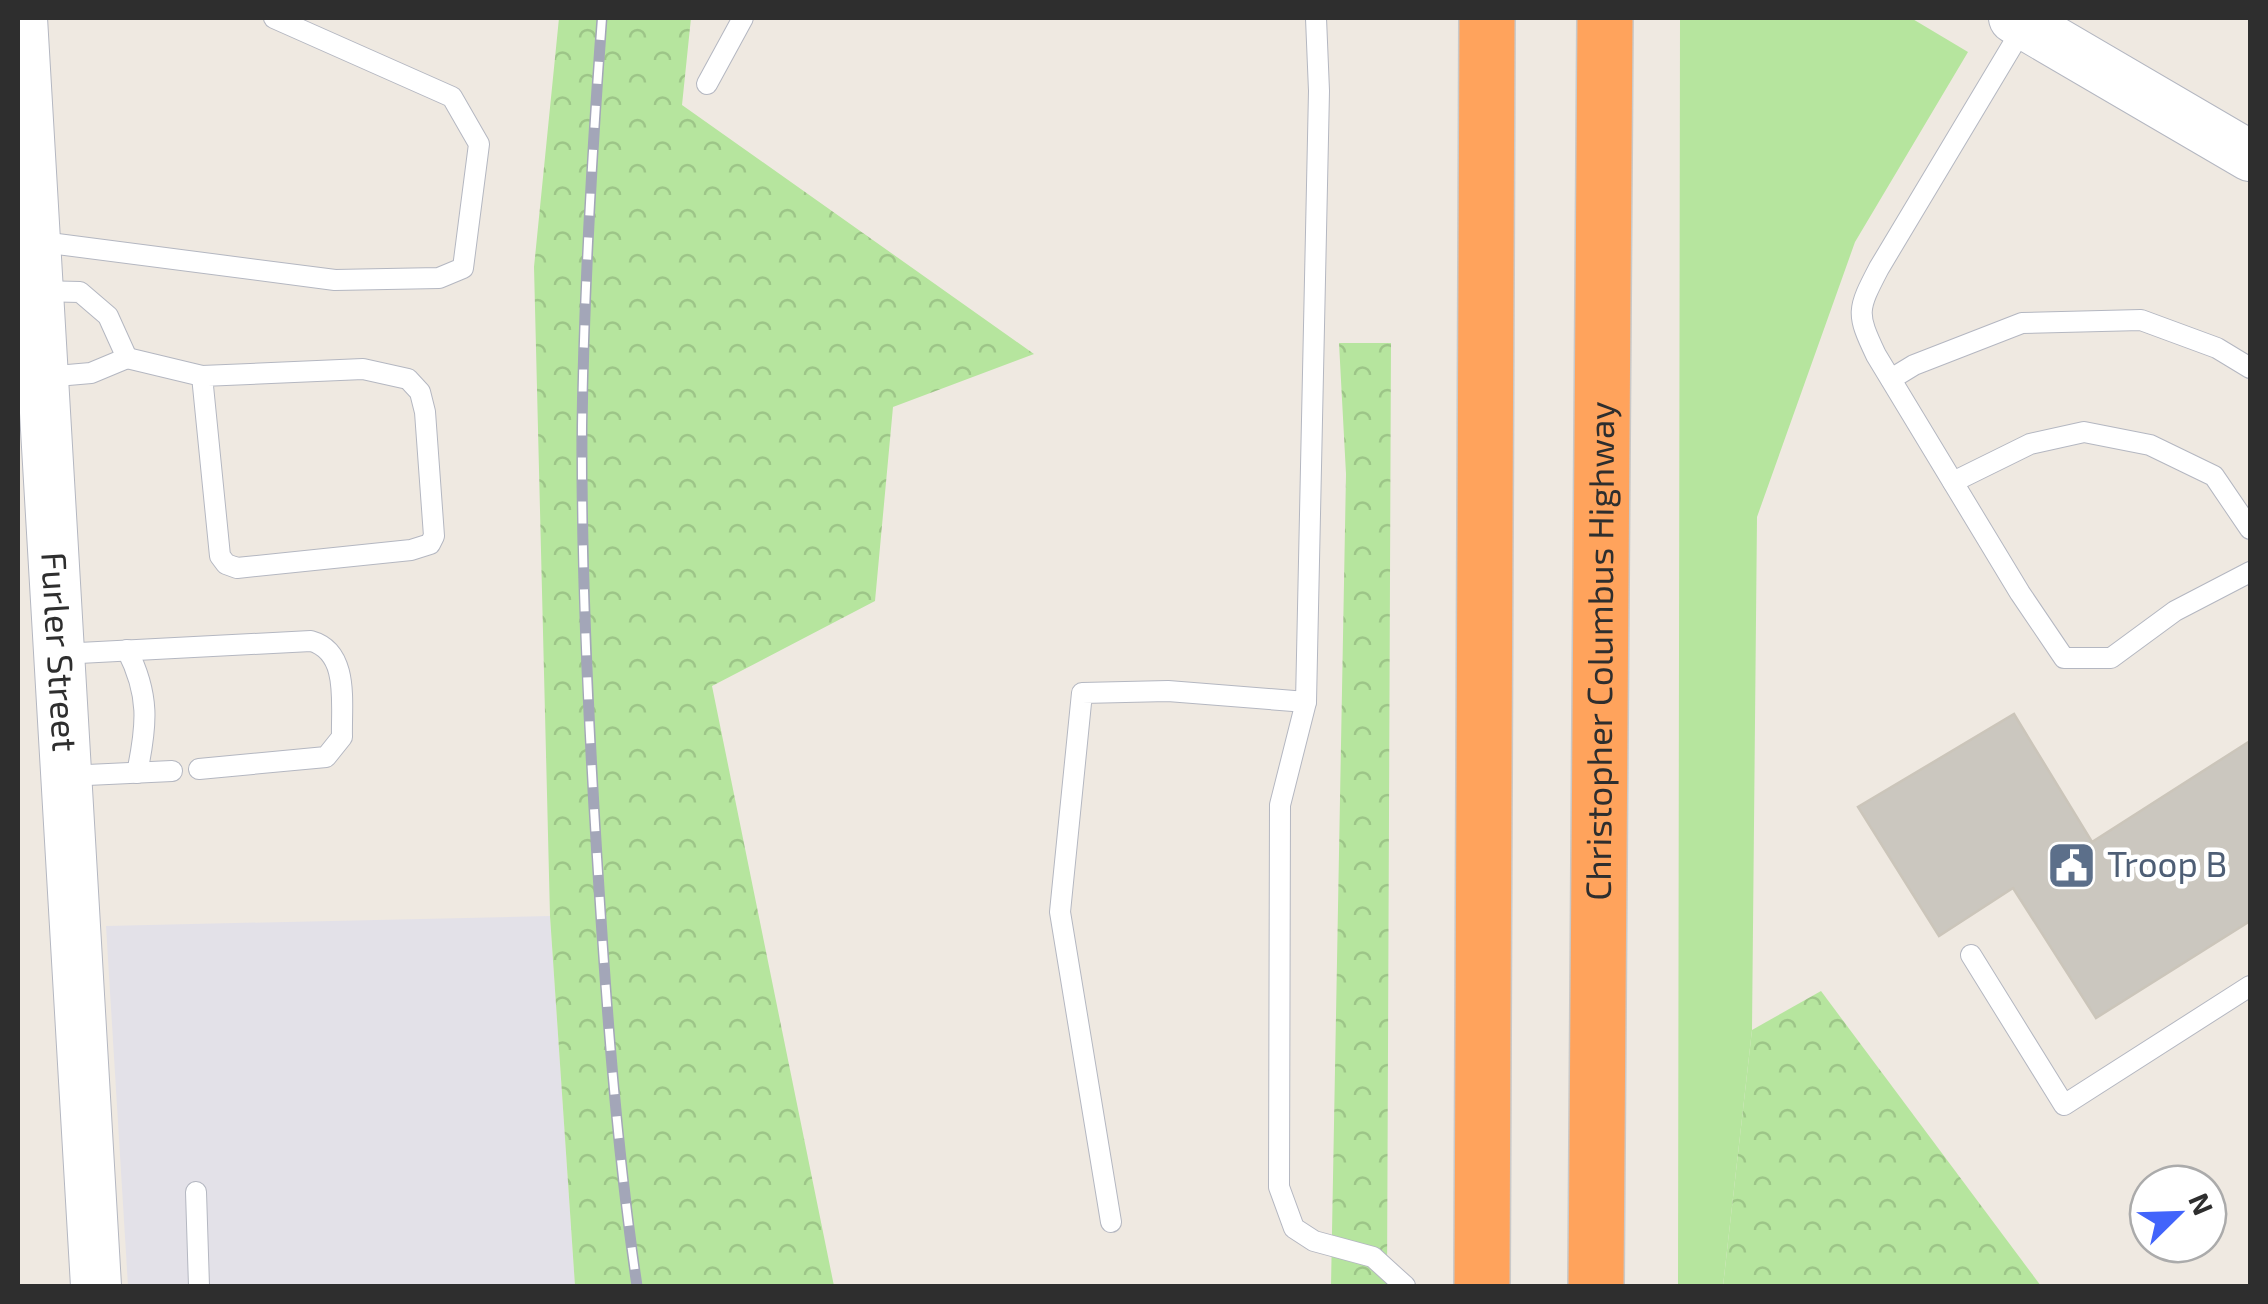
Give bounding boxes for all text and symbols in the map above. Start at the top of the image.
street label: Christopher Columbus Highway [1576,401,1621,901]
street label: Furler Street [34,551,88,753]
public building icon: Troop B [2046,839,2098,891]
place label: Troop B [2107,842,2227,884]
north arrow [2128,1164,2228,1264]
text: N [2182,1188,2222,1220]

